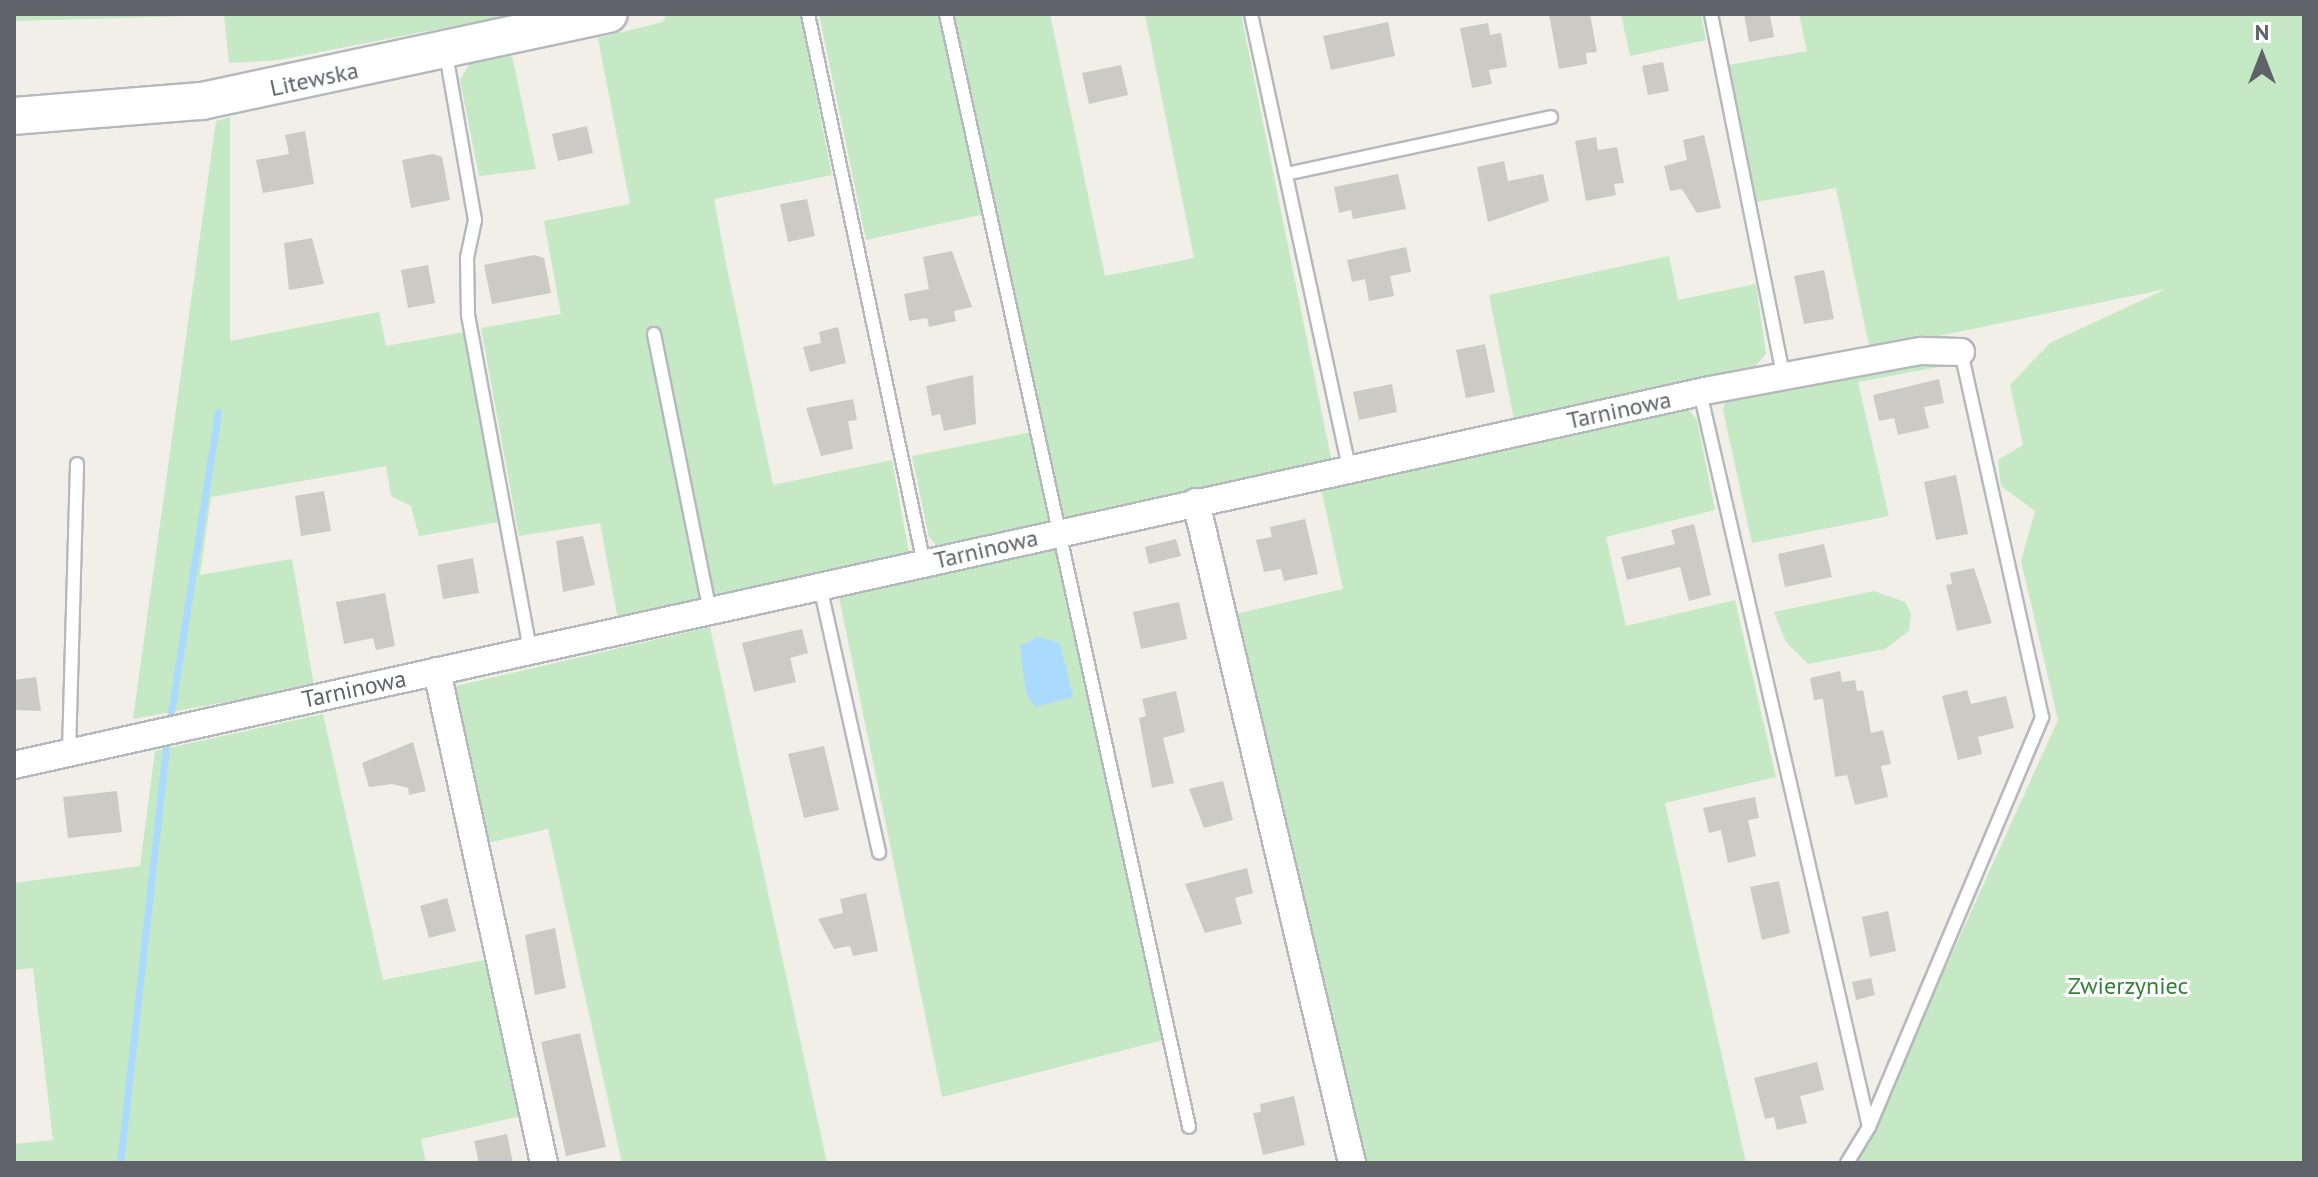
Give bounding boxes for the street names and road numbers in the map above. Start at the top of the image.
street label: Litewska [267,56,361,102]
street label: Tarninowa [1564,385,1674,435]
street label: Tarninowa [931,523,1041,575]
street label: Tarninowa [299,664,409,714]

